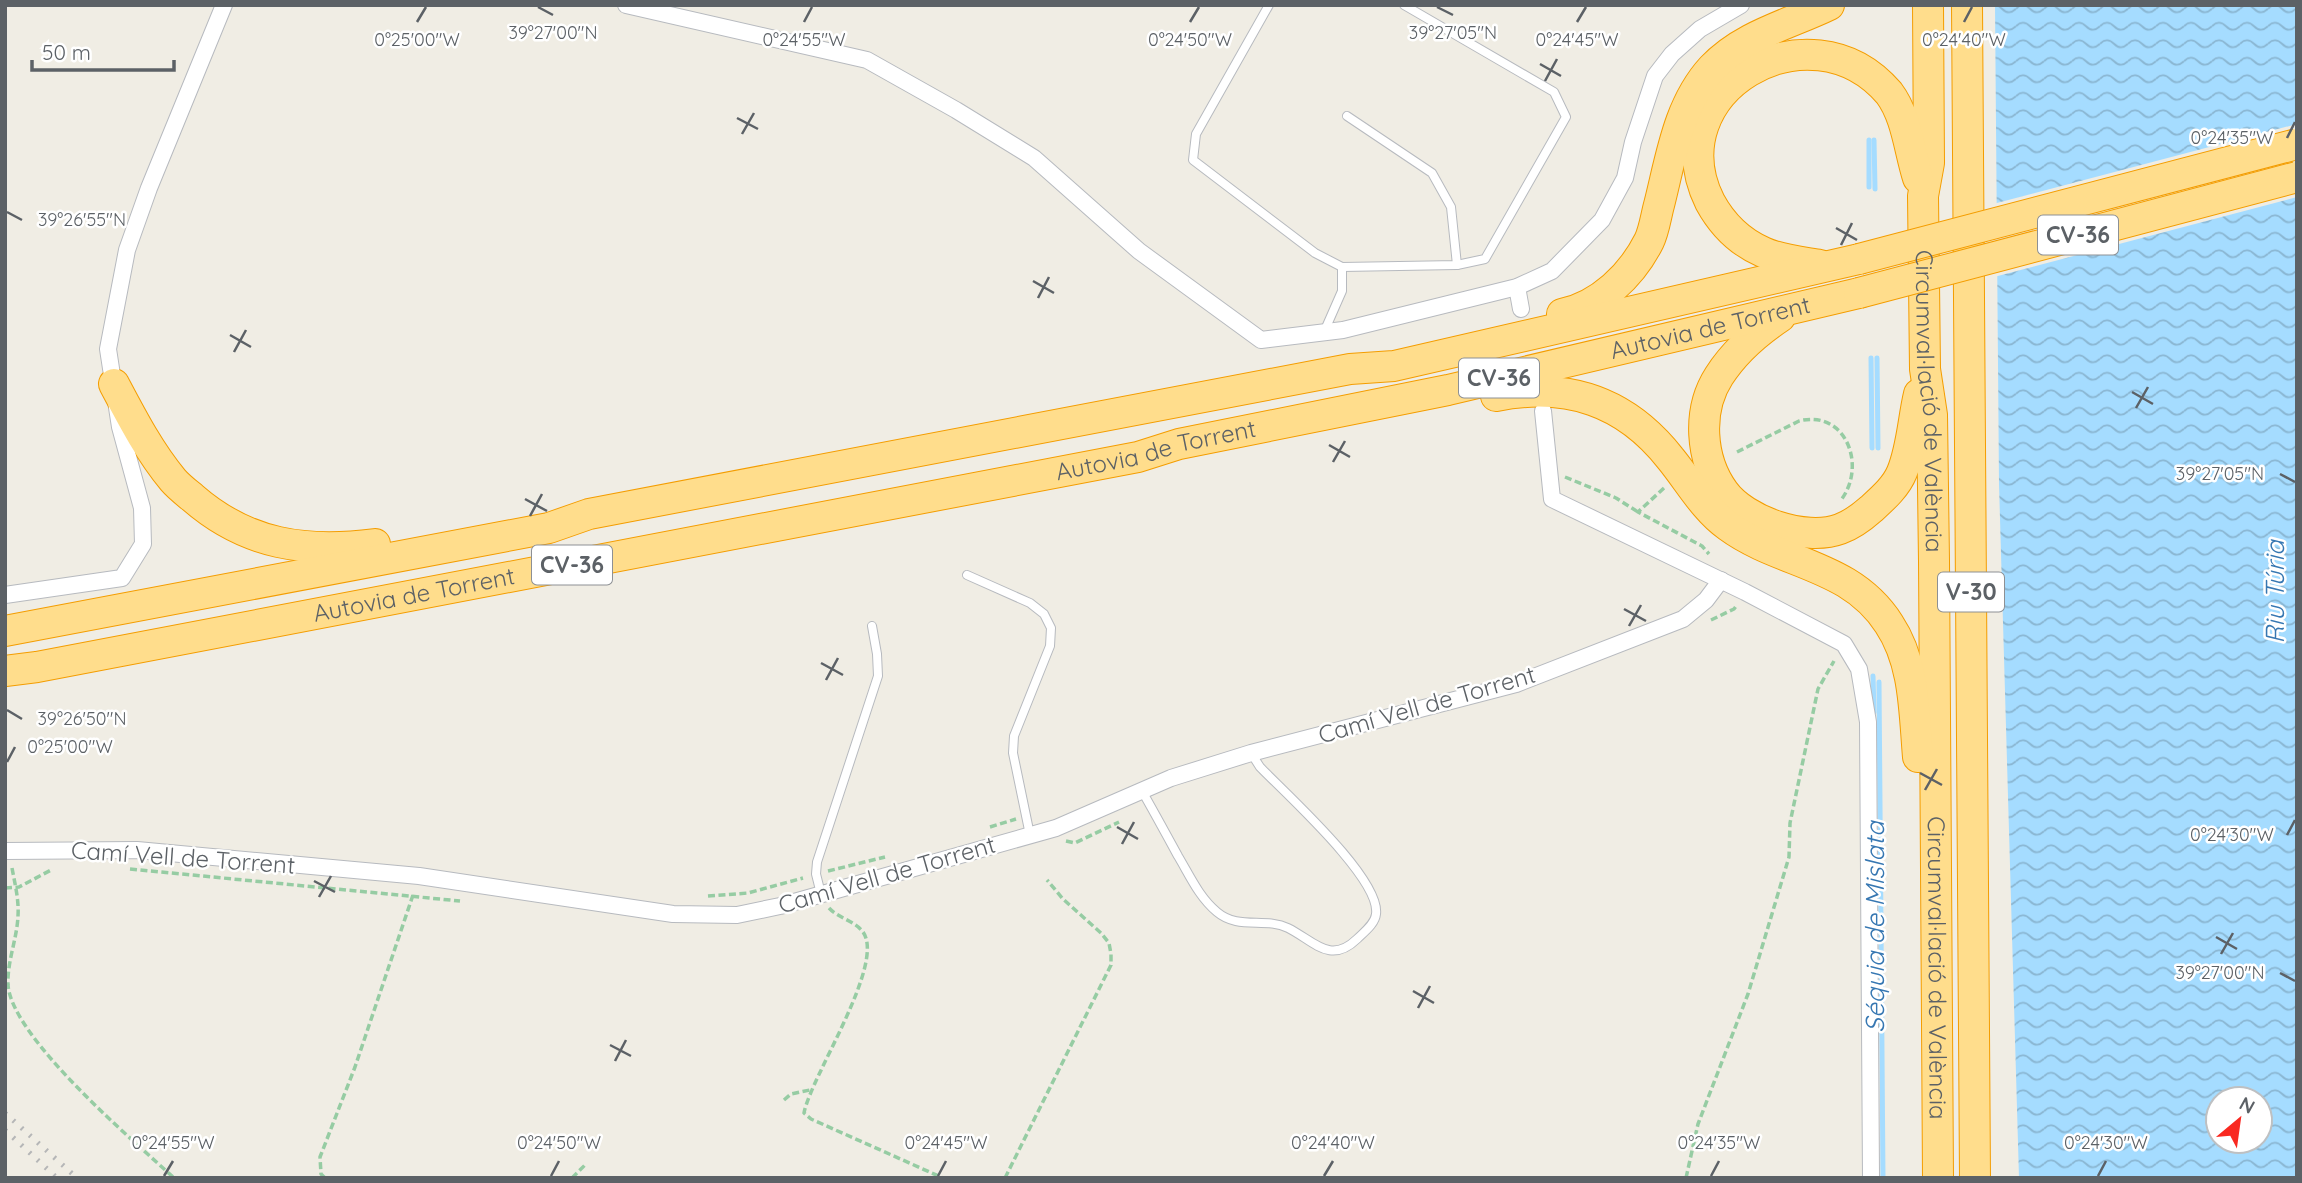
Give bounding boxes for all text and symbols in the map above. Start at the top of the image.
text: 39°27'00"N [508,21,598,44]
text: 39°27'05"N [1409,21,1497,44]
scale bar [32,28,173,72]
text: 0°25'00"W [374,28,460,51]
text: 0°24'55"W [762,28,846,51]
text: 0°24'50"W [1148,28,1232,51]
text: 0°24'45"W [1535,28,1619,51]
text: 0°24'40"W [1922,28,2006,51]
text: 50 m [42,39,91,65]
text: 0°24'35"W [2191,126,2273,149]
text: 39°26'55"N [38,208,126,231]
road number: CV-36 [2038,216,2118,254]
street label: Circumval·lació de València [1910,250,1950,553]
street label: Autovia de Torrent [1607,289,1813,365]
road number: CV-36 [1459,358,1539,398]
street label: Autovia de Torrent [1053,413,1258,486]
text: 39°27'05"N [2176,462,2264,485]
water label: Riu Túria [2258,539,2291,644]
road number: CV-36 [532,545,612,584]
street label: Autovia de Torrent [310,560,517,628]
road number: V-30 [1938,572,2004,612]
street label: Camí Vell de Torrent [1315,659,1539,749]
text: 39°26'50"N [37,707,127,730]
text: 0°25'00"W [27,735,113,758]
street label: Circumval·lació de València [1922,816,1954,1120]
water label: Séquia de Mislata [1858,820,1891,1033]
text: 0°24'30"W [2190,823,2274,846]
street label: Camí Vell de Torrent [775,829,999,919]
street label: Camí Vell de Torrent [70,834,296,880]
text: 39°27'00"N [2175,961,2265,984]
north arrow [2204,1085,2274,1155]
text: N [2235,1091,2259,1119]
text: 0°24'55"W [131,1131,215,1154]
text: 0°24'50"W [517,1131,601,1154]
text: 0°24'45"W [904,1131,988,1154]
text: 0°24'40"W [1291,1131,1375,1154]
text: 0°24'35"W [1678,1131,1760,1154]
text: 0°24'30"W [2064,1131,2148,1154]

